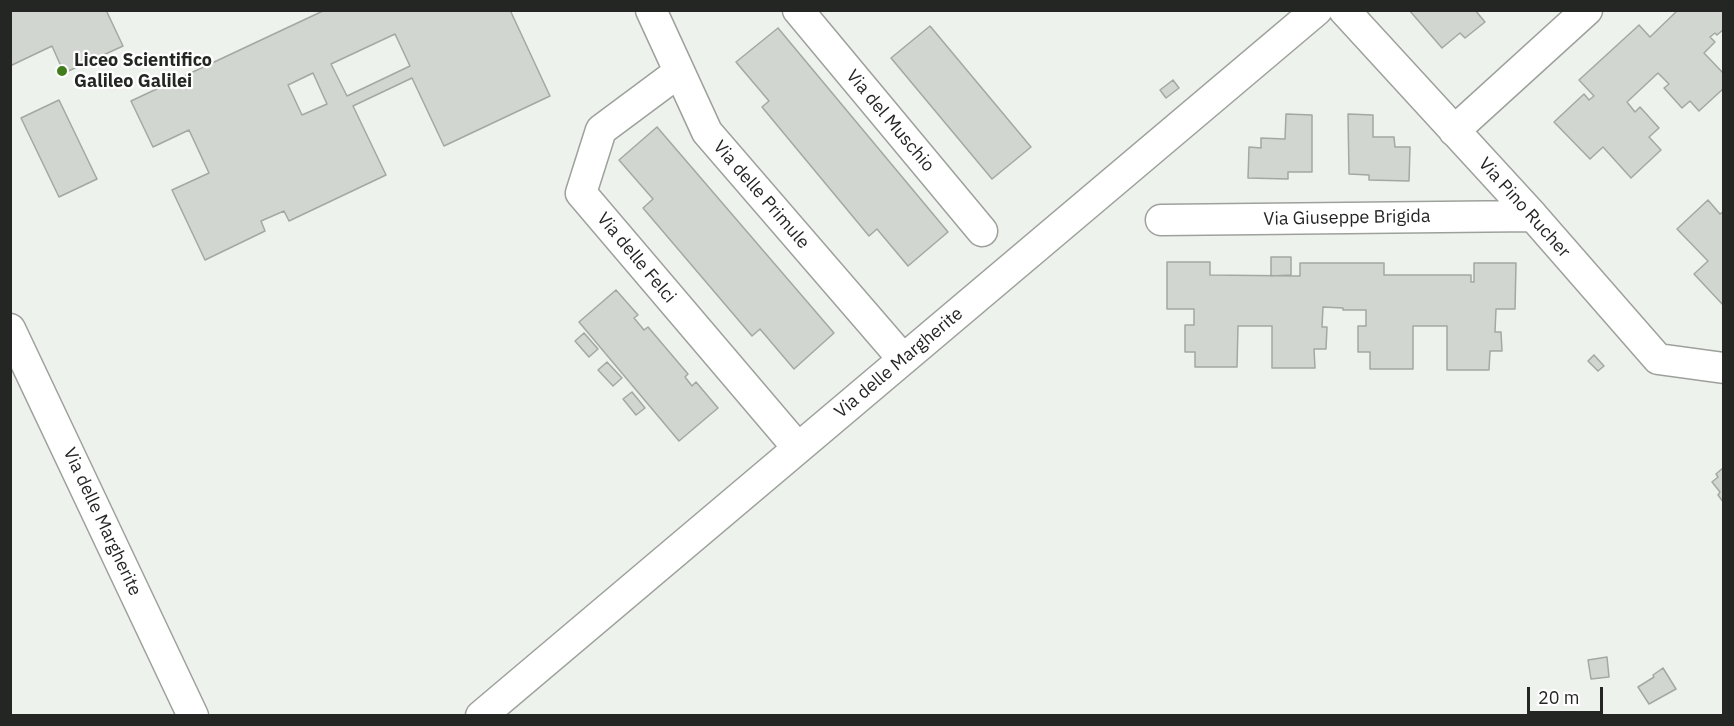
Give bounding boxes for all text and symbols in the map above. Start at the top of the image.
place label: Liceo Scientifico Galileo Galilei [74,50,212,92]
marker: Liceo Scientifico Galileo Galilei [55,64,69,78]
street label: Via del Muschio [841,66,939,176]
street label: Via delle Primule [708,137,814,253]
street label: Via Pino Rucher [1474,154,1574,262]
street label: Via Giuseppe Brigida [1263,206,1431,230]
street label: Via delle Felci [592,208,680,308]
street label: Via delle Margherite [830,303,968,423]
street label: Via delle Margherite [58,445,146,599]
scale bar [1530,675,1606,713]
text: 20 m [1538,686,1580,709]

